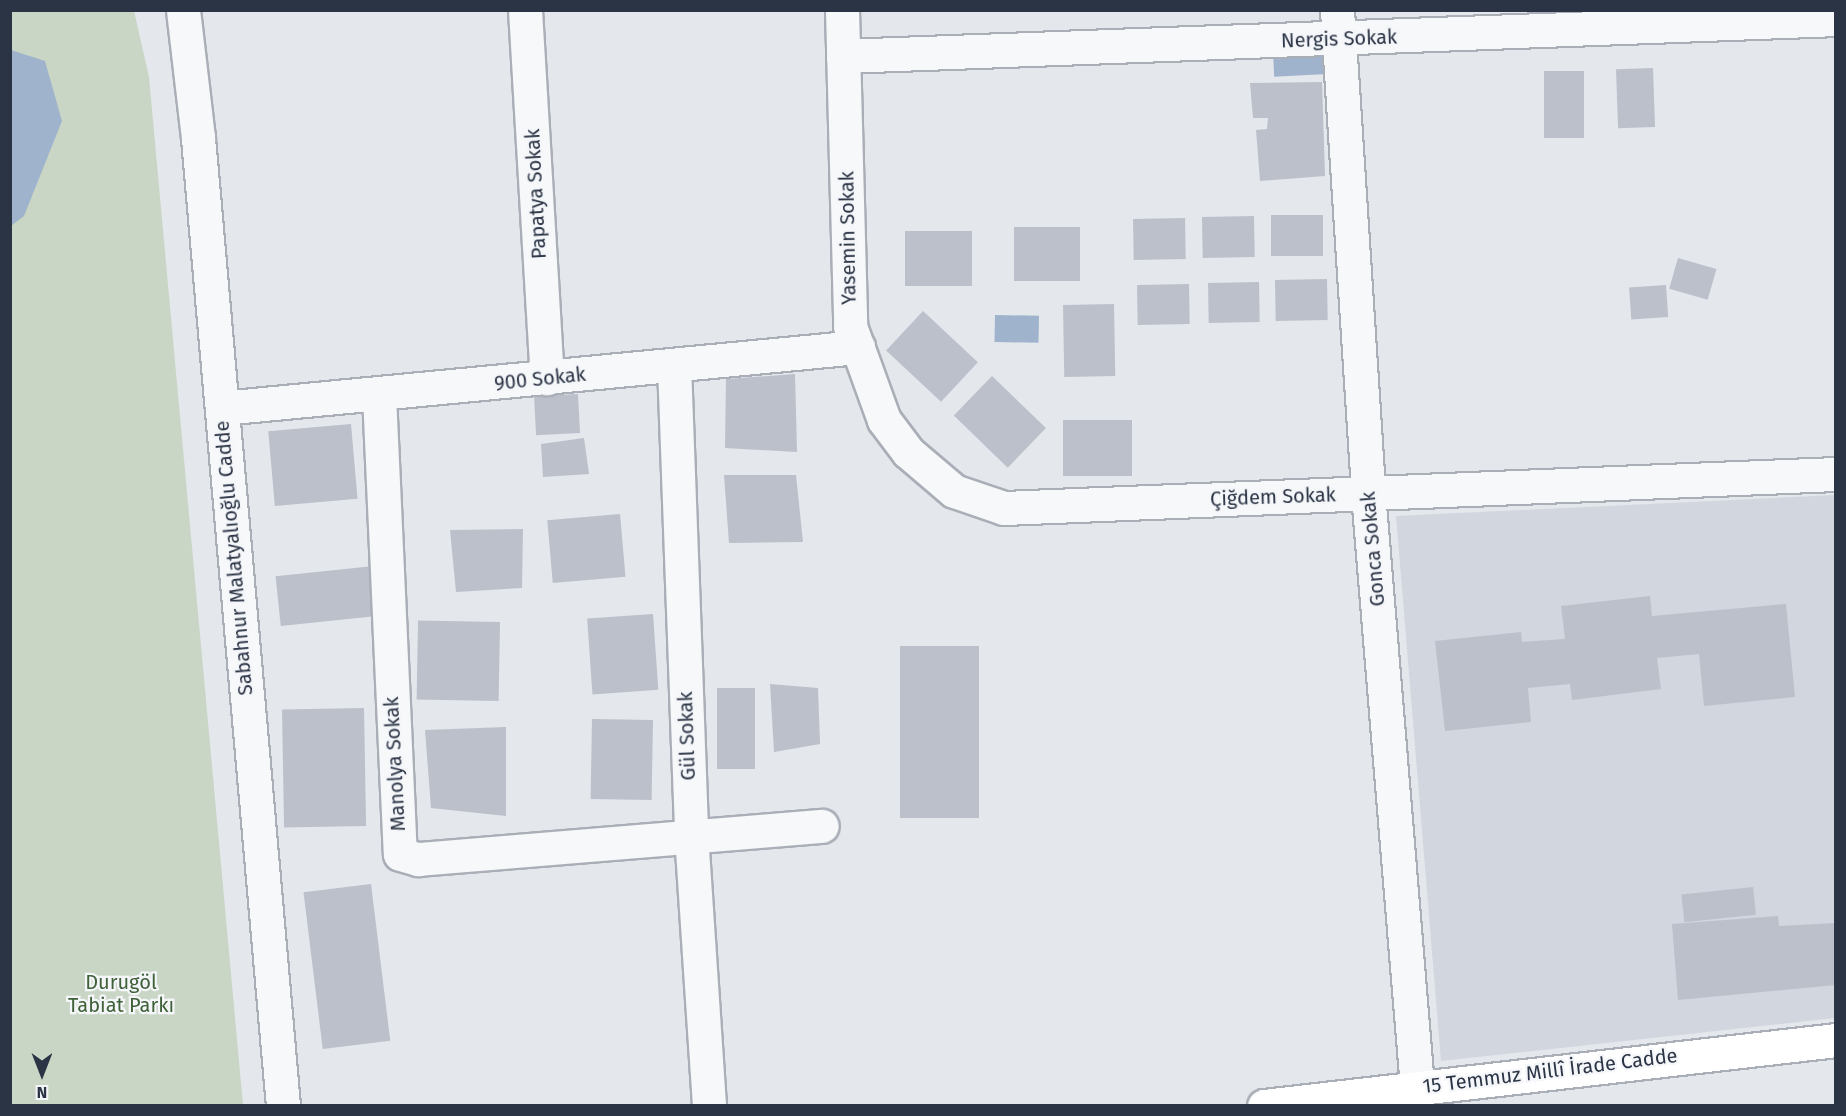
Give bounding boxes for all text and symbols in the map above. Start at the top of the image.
street label: Nergis Sokak [1280,25,1398,53]
street label: Papatya Sokak [521,128,551,260]
street label: Yasemin Sokak [835,171,861,305]
street label: 900 Sokak [493,362,587,396]
street label: Sabahnur Malatyalıoğlu Cadde [210,420,258,696]
street label: Çiğdem Sokak [1210,483,1336,511]
street label: Gonca Sokak [1356,491,1390,607]
street label: Gül Sokak [673,691,701,781]
street label: Manolya Sokak [379,696,411,832]
park label: Durugöl Tabiat Parkı [68,970,174,1017]
street label: 15 Temmuz Millî İrade Cadde [1421,1043,1679,1099]
north arrow [12,1044,72,1104]
text: N [37,1083,47,1102]

